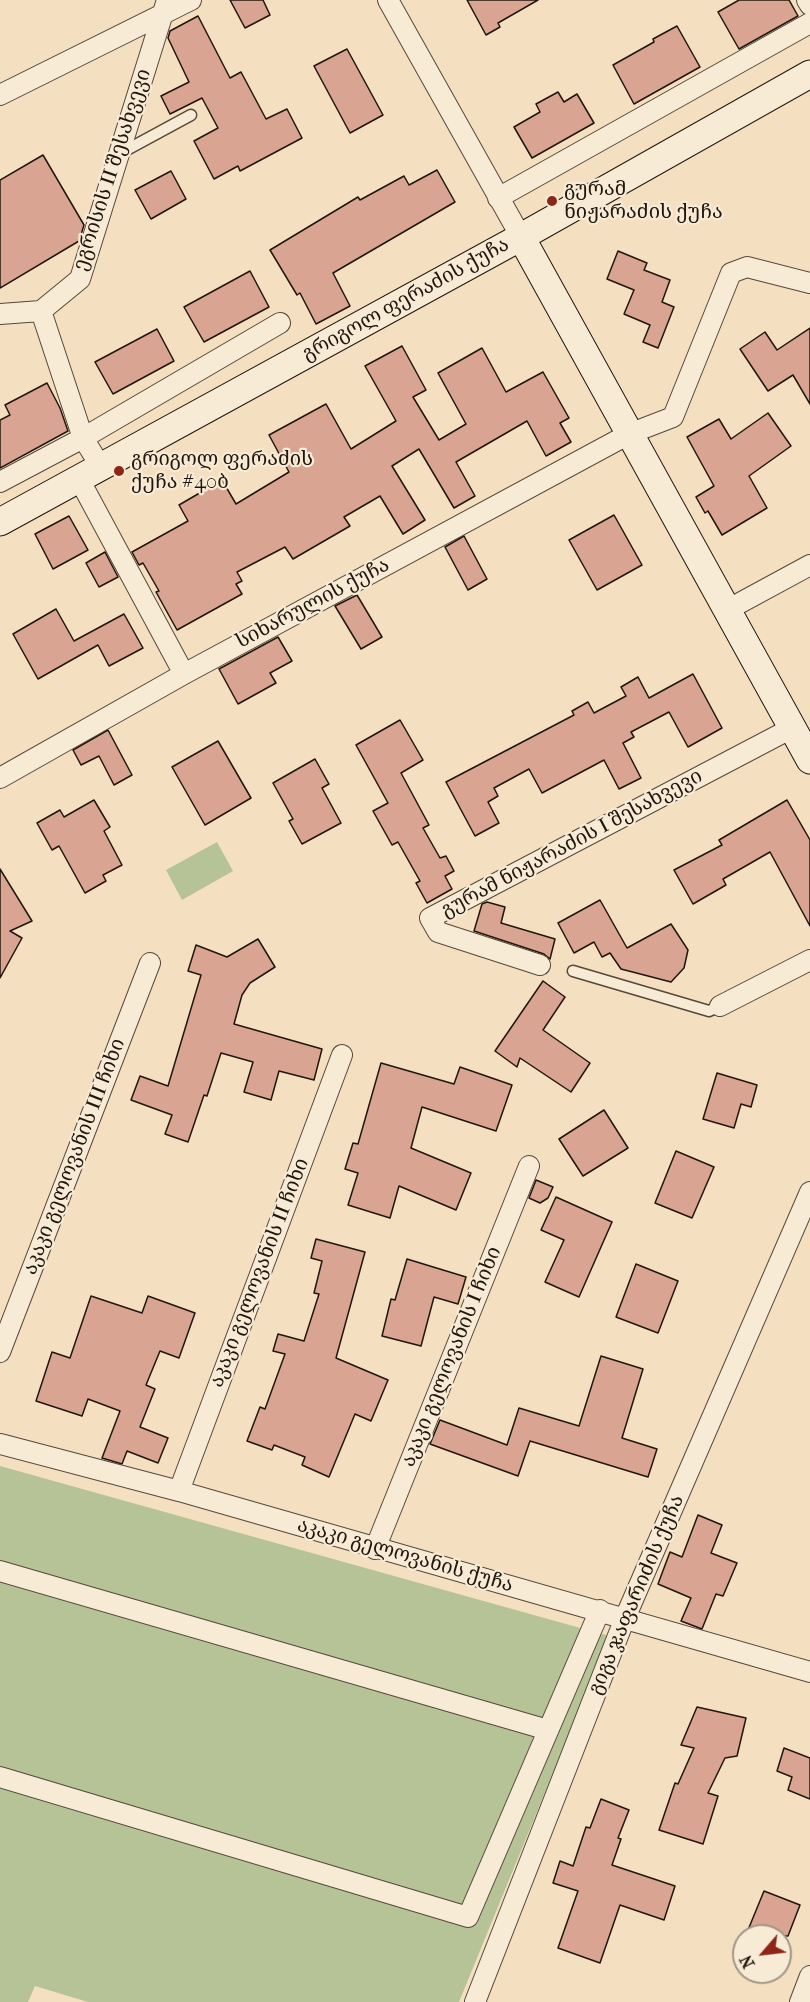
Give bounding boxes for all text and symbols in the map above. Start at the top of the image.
street label: ეგრისის II შესახვევი [69,66,157,274]
place label: გურამ ნიჟარაძის ქუჩა [564,178,723,225]
marker: გურამ ნიჟარაძის ქუჩა [545,194,559,208]
street label: გრიგოლ ფერაძის ქუჩა [298,233,514,367]
place label: გრიგოლ ფერაძის ქუჩა #40ბ [131,448,313,495]
marker: გრიგოლ ფერაძის ქუჩა #40ბ [112,464,126,478]
street label: სიხარულის ქუჩა [232,553,394,655]
street label: გურამ ნიჟარაძის I შესახვევი [437,765,707,923]
street label: აკაკი გელოვანის III ჩიხი [19,1035,131,1279]
street label: აკაკი გელოვანის II ჩიხი [205,1155,315,1391]
street label: აკაკი გელოვანის I ჩიხი [397,1243,507,1471]
street label: გიგა ჯაფარიძის ქუჩა [584,1492,690,1698]
street label: აკაკი გელოვანის ქუჩა [294,1514,516,1598]
north arrow [732,1924,792,1984]
text: N [736,1952,759,1972]

